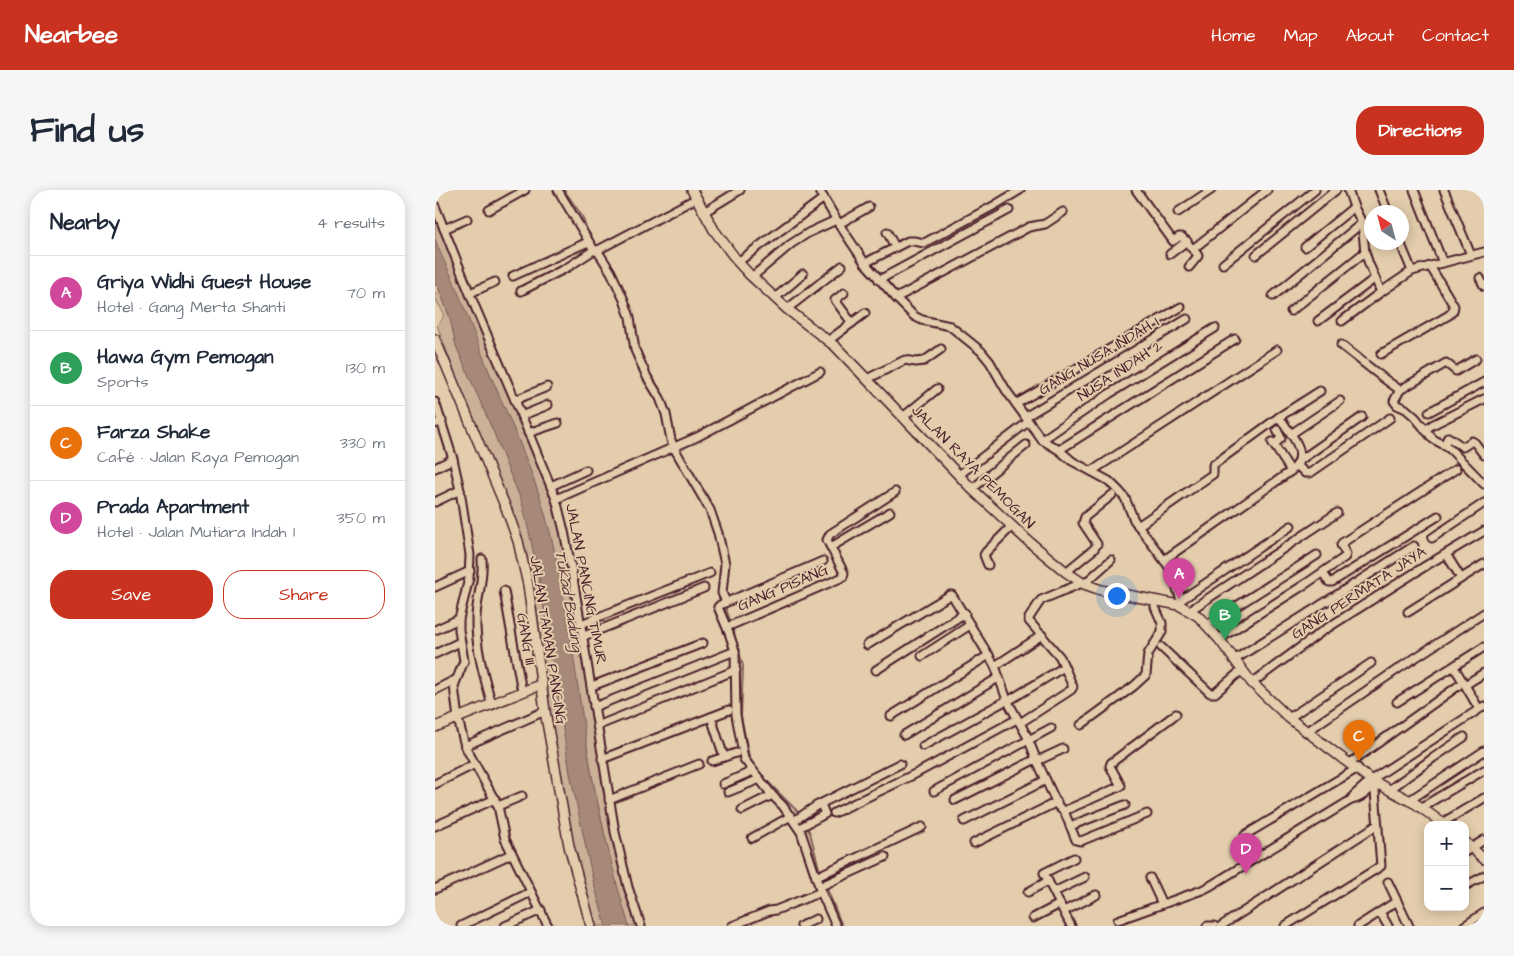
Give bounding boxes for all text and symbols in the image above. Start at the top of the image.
text: Nearbee [25,18,118,52]
text: Home [1211,23,1256,48]
text: Map [1284,23,1318,48]
text: About [1346,23,1394,48]
text: Contact [1422,23,1489,48]
text: Find us [30,106,144,155]
button: Directions [1356,106,1484,155]
north arrow [1364,205,1409,250]
text: Nearby [50,208,120,237]
text: 4 results [317,212,385,234]
text: Griya Widhi Guest House [97,269,311,296]
text: A [61,282,71,304]
text: 70 m [346,282,385,304]
text: Hotel · Gang Merta Shanti [97,296,285,318]
street label: GANG NUSA INDAH I [1035,312,1163,400]
street label: NUSA INDAH 2 [1073,335,1167,406]
text: Hawa Gym Pemogan [97,344,274,371]
text: B [60,357,72,379]
text: 130 m [346,357,385,379]
text: Sports [97,371,149,393]
street label: JALAN RAYA PEMOGAN [906,400,1040,534]
text: Farza Shake [97,419,210,446]
text: C [60,432,72,454]
text: 330 m [340,432,385,454]
text: Café · Jalan Raya Pemogan [97,446,299,468]
text: Prada Apartment [97,494,249,521]
street label: JALAN PANCING TIMUR [560,502,612,666]
text: D [61,507,71,529]
text: 350 m [337,507,385,529]
text: Hotel · Jalan Mutiara Indah 1 [97,521,295,543]
street label: GANG PERMATA JAYA [1287,541,1431,645]
water label: Tukad Badung [548,548,589,655]
street label: JALAN TAMAN PANCING [524,554,572,726]
pin: A [1163,558,1195,599]
street label: GANG PISANG [734,559,832,617]
button: Save [50,570,213,619]
button: Share [223,570,385,619]
your location [1104,583,1130,609]
pin: B [1209,599,1241,640]
street label: GANG III [511,611,541,667]
pin: C [1343,720,1375,761]
map controls [1424,821,1469,911]
button: + [1424,821,1469,866]
pin: D [1230,833,1262,874]
button: − [1424,866,1469,911]

